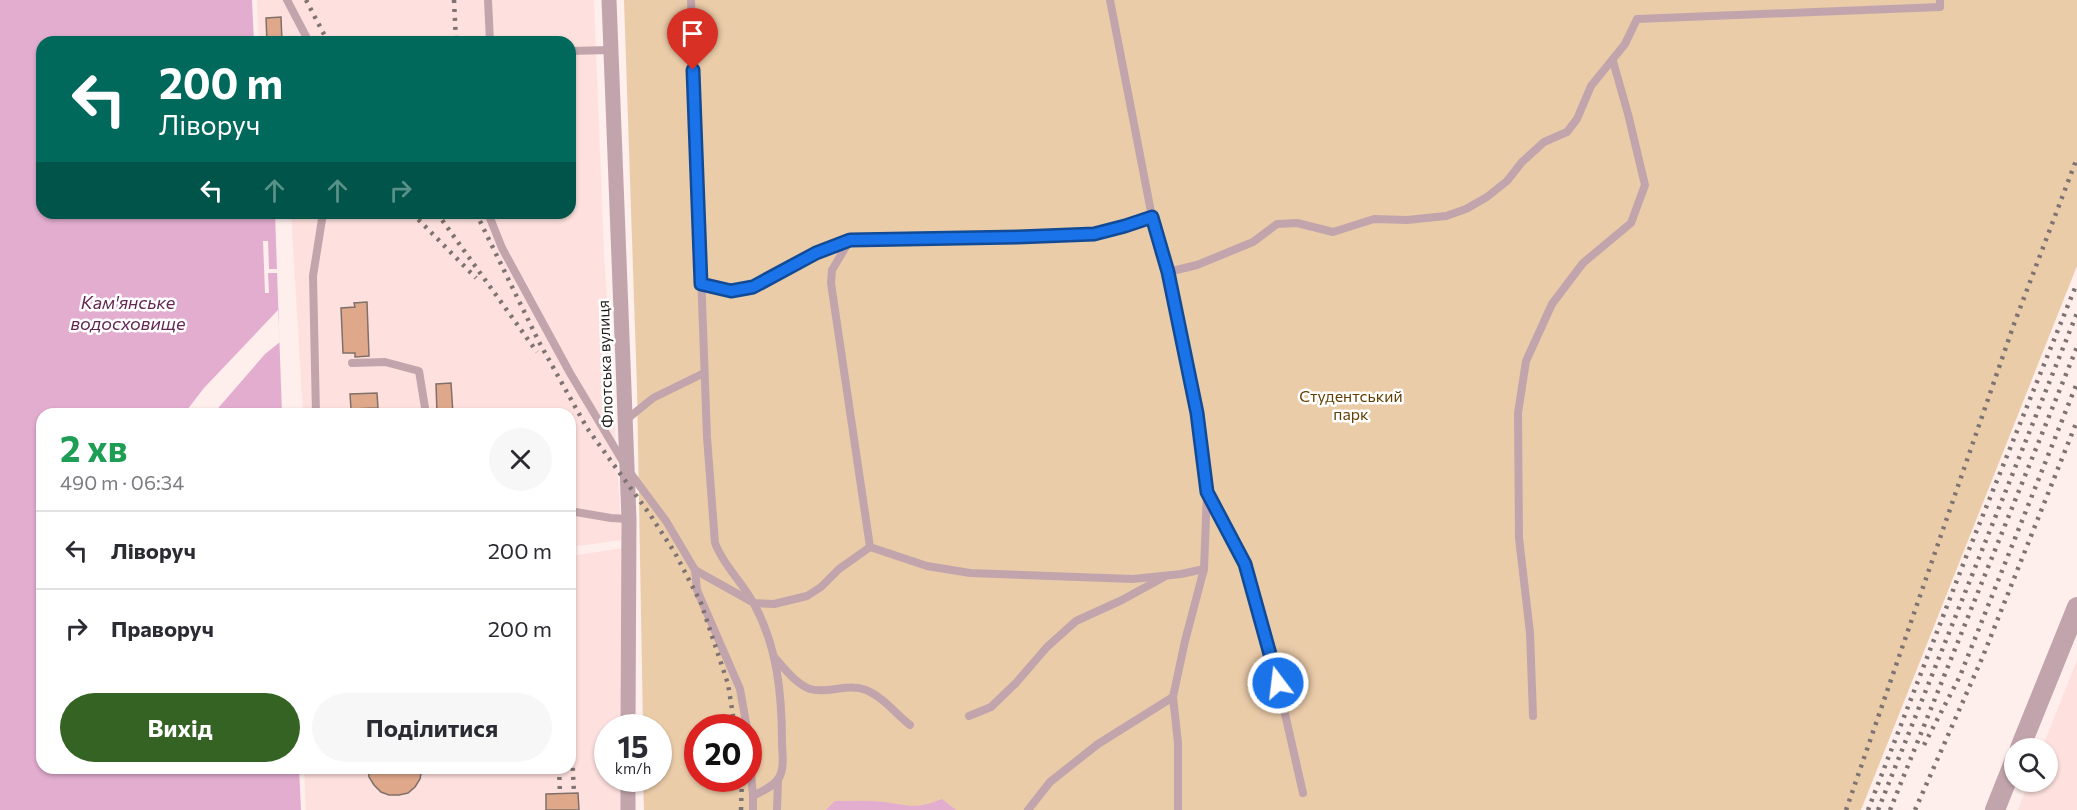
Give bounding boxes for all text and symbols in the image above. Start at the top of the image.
pin [667,8,718,70]
icon: arrive [676,17,709,50]
text: 200 m [159,56,283,108]
icon: left [60,60,138,138]
text: Ліворуч [159,108,260,141]
icon: left [195,174,228,207]
icon: ahead [258,174,291,207]
icon: ahead [321,174,354,207]
icon: right [384,174,417,207]
water label: Кам'янське водосховище [71,291,186,334]
street label: Флотська вулиця [593,300,616,428]
park label: Студентський парк [1299,386,1403,423]
text: 2 хв [60,425,127,469]
button: close [489,428,552,491]
text: 490 m · 06:34 [60,470,184,494]
icon: left [60,534,93,567]
text: Ліворуч [111,537,196,564]
text: 200 m [488,537,552,564]
icon: right [60,612,93,645]
text: Праворуч [111,615,214,642]
text: 200 m [488,615,552,642]
position arrow [1246,651,1310,715]
button: Вихід [60,693,300,762]
button: Поділитися [312,693,552,762]
speed limit sign: 20 [684,714,762,792]
text: 15 [617,727,649,764]
map controls [2004,738,2058,792]
button: search [2004,738,2058,792]
text: km/h [615,759,651,777]

